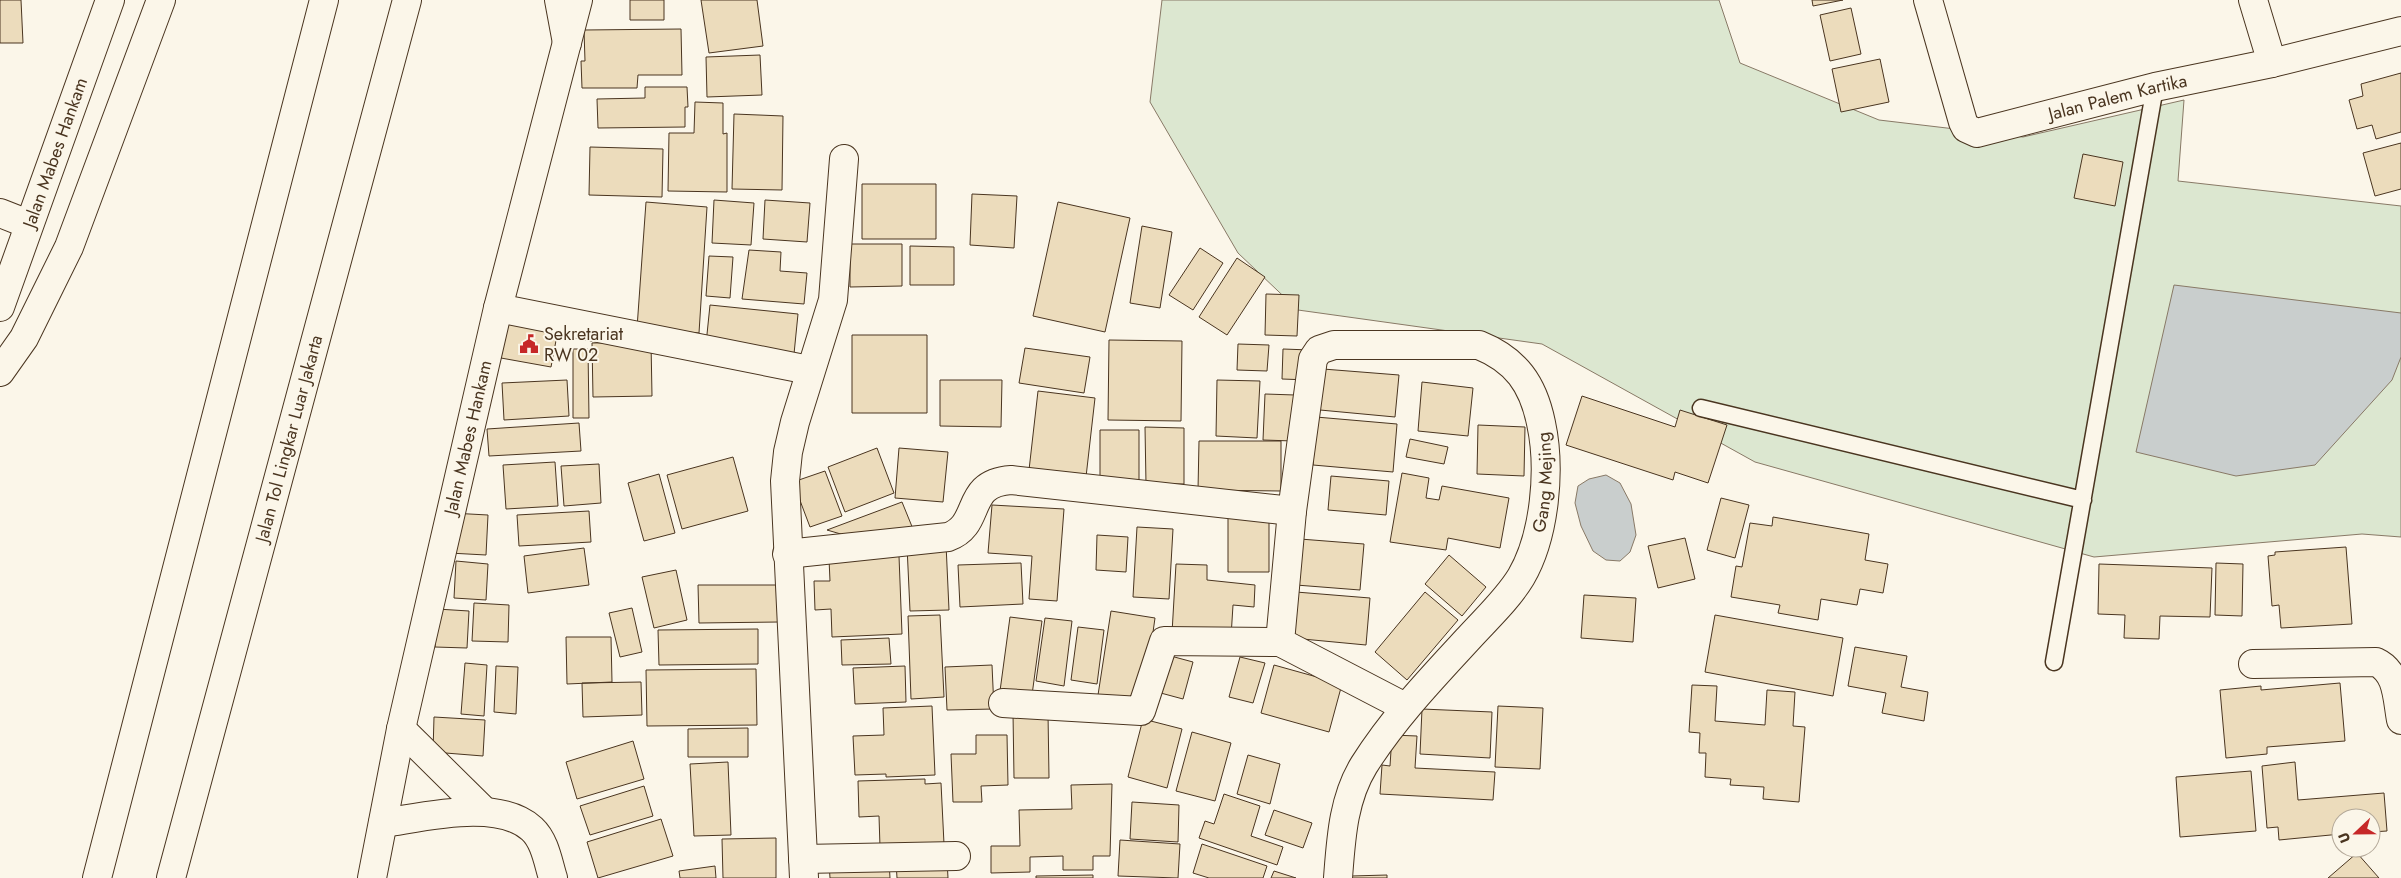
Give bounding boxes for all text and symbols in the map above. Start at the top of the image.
street label: Jalan Palem Kartika [2044,68,2189,128]
street label: Jalan Mabes Hankam [16,74,94,233]
place label: Sekretariat RW 02 [544,321,624,368]
street label: Jalan Tol Lingkar Luar Jakarta [248,332,329,547]
public building icon: Sekretariat RW 02 [518,333,540,355]
street label: Jalan Mabes Hankam [437,358,499,519]
street label: Gang Mejing [1526,430,1559,535]
north arrow [2331,808,2381,858]
text: U [2333,830,2355,846]

